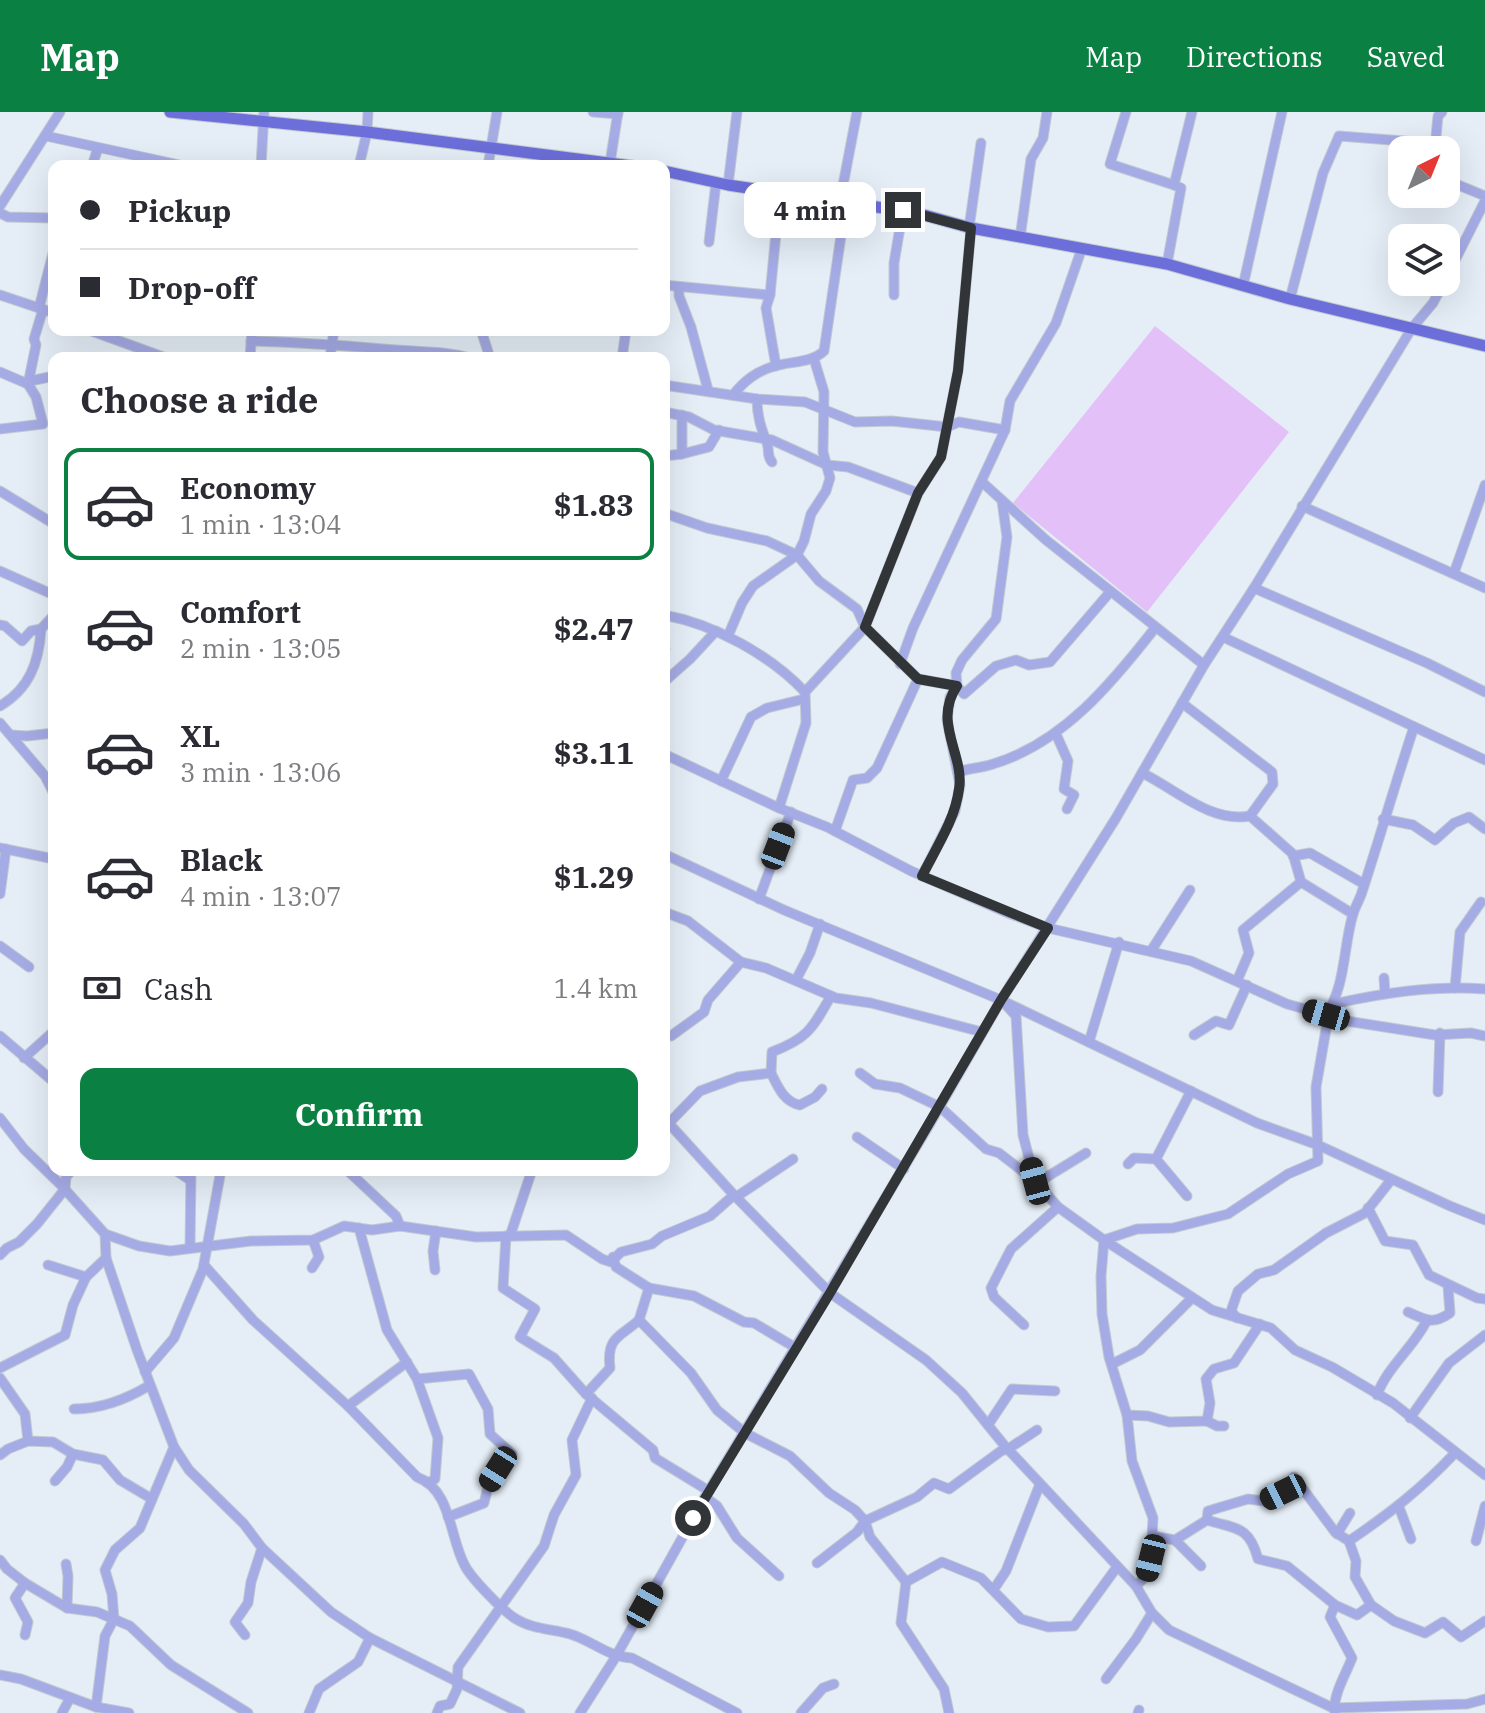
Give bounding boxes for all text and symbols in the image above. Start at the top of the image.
text: Map [40,32,120,81]
text: Map [1085,38,1142,75]
text: Directions [1186,38,1323,75]
text: Saved [1367,38,1445,75]
north arrow [1388,136,1460,208]
map controls [1388,136,1460,296]
callout: 4 min [743,182,875,238]
text: Pickup [128,191,231,230]
route end [885,192,921,228]
text: 4 min [774,193,846,227]
button: layers [1388,224,1460,296]
text: Drop-off [128,268,256,307]
text: Choose a ride [80,376,319,423]
icon: car [84,468,156,540]
text: Economy [180,468,316,507]
text: $1.83 [554,485,634,524]
text: 1 min · 13:04 [180,507,342,541]
icon: car [84,592,156,664]
text: Comfort [180,592,301,631]
text: $2.47 [554,609,634,648]
text: 2 min · 13:05 [180,631,342,665]
icon: car [84,716,156,788]
text: XL [180,716,220,755]
text: $3.11 [554,733,634,772]
text: 3 min · 13:06 [180,755,342,789]
car [758,819,798,873]
icon: car [84,840,156,912]
text: Black [180,840,263,879]
text: $1.29 [554,857,634,896]
text: 4 min · 13:07 [180,879,342,913]
icon: cash [80,966,124,1010]
text: Cash [144,969,213,1008]
text: 1.4 km [554,971,638,1005]
car [1300,997,1352,1033]
button: Confirm [80,1068,638,1160]
car [1017,1155,1053,1207]
car [475,1442,521,1496]
car [1256,1471,1310,1513]
route start [675,1500,711,1536]
car [1134,1532,1168,1584]
car [623,1578,667,1632]

